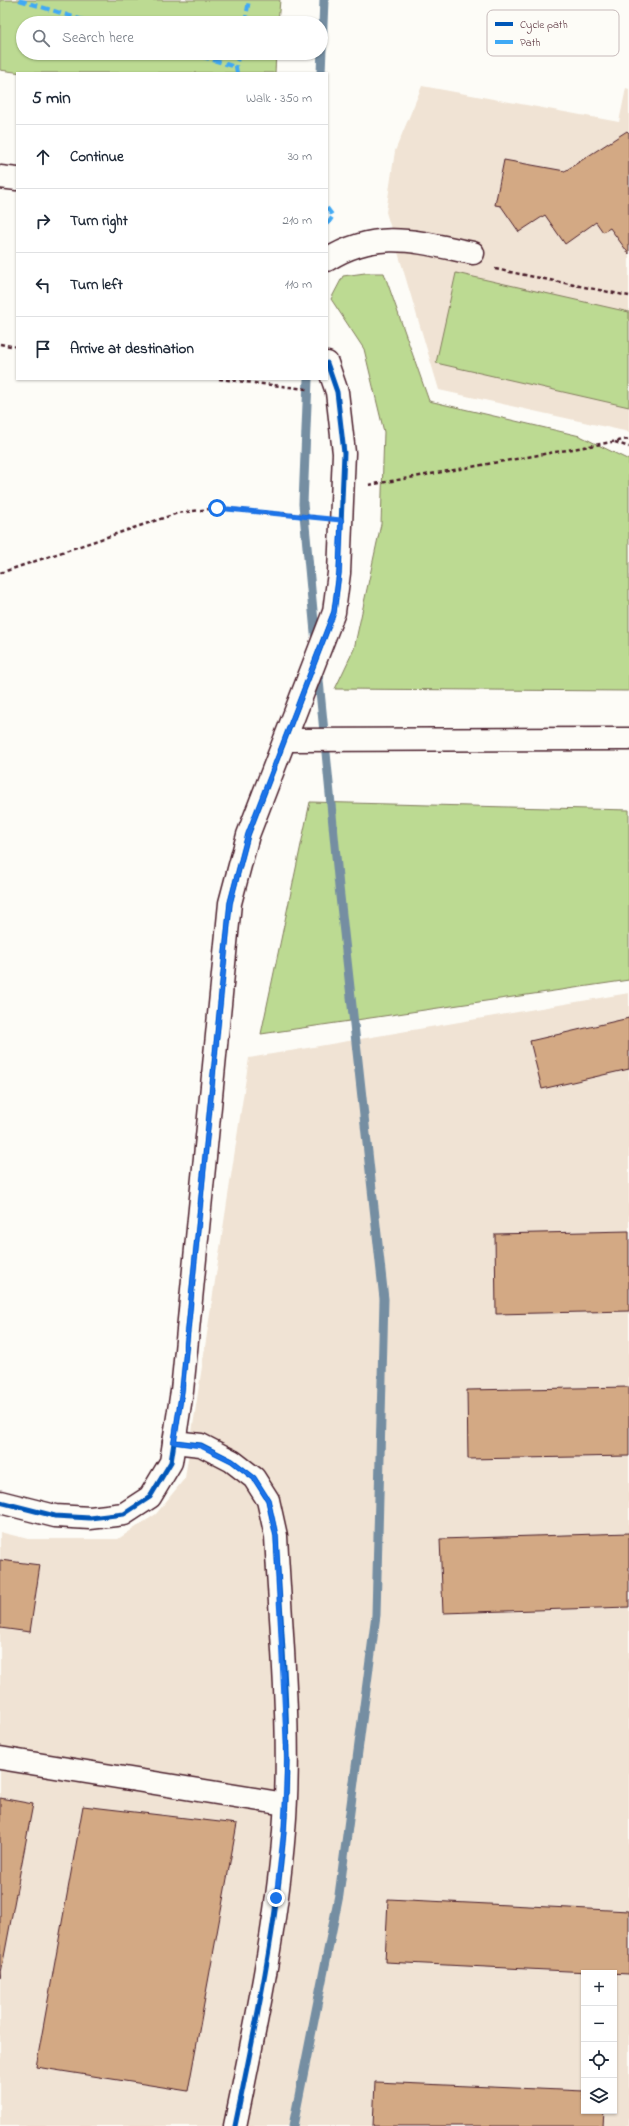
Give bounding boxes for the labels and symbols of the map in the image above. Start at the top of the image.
legend [487,10,619,56]
text: Cycle path [520,17,568,34]
text: Path [520,35,541,51]
route start [208,499,226,517]
route end [267,1889,285,1907]

